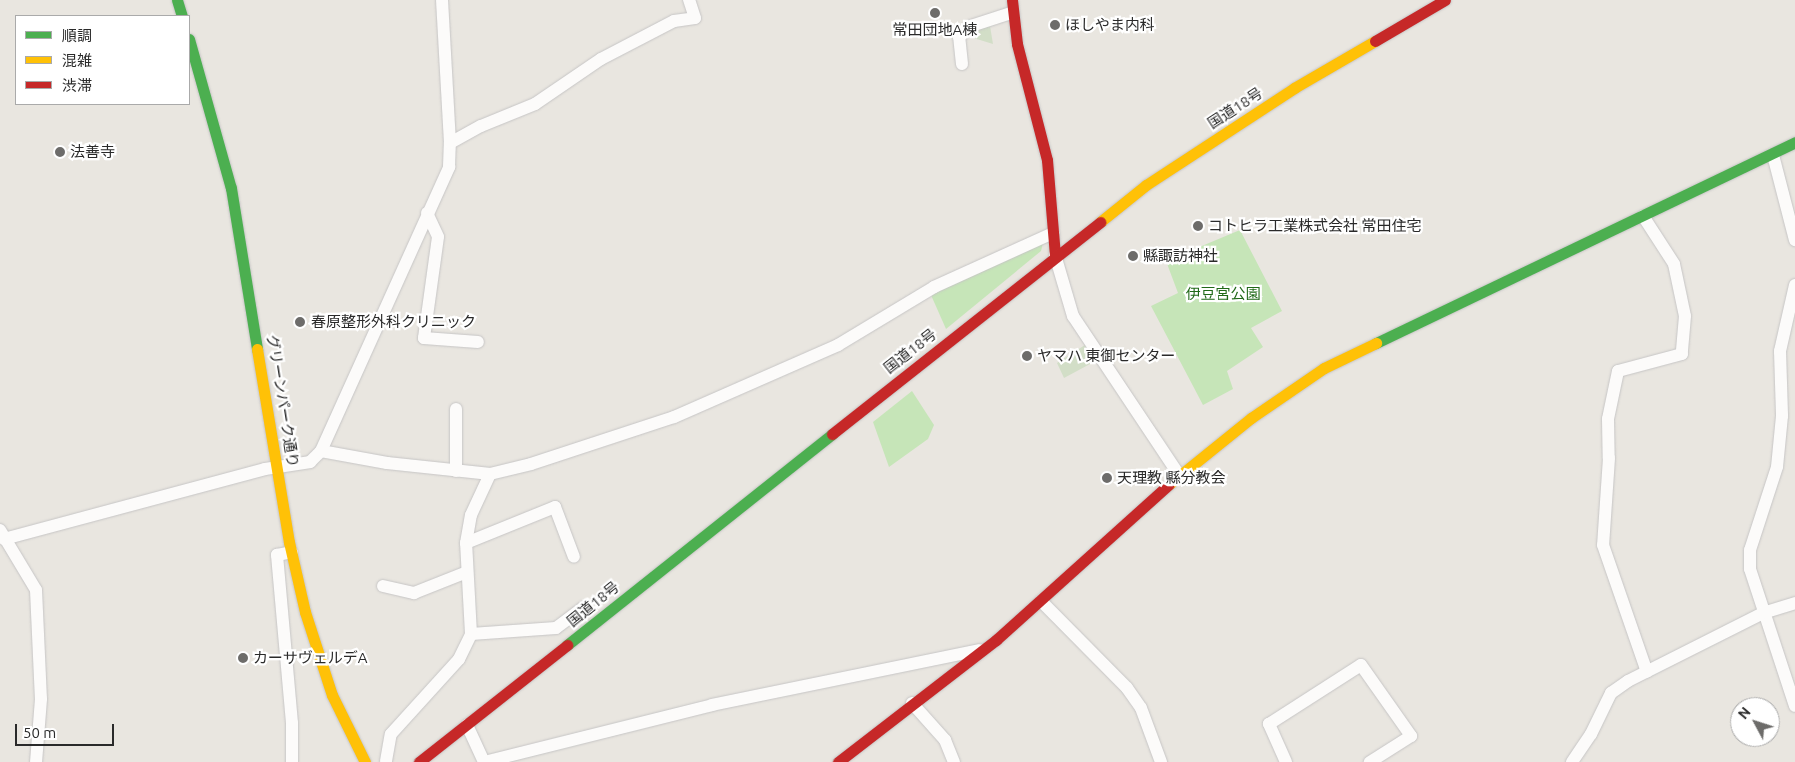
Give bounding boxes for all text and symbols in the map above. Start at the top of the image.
marker: 常田団地A棟 [929,7,941,19]
legend [15,15,190,105]
place label: ほしやま内科 [1065,16,1155,34]
marker: ほしやま内科 [1049,19,1061,31]
place label: 常田団地A棟 [893,21,977,39]
text: 順調 [62,27,92,44]
text: 混雑 [62,52,92,69]
text: 渋滞 [62,77,92,94]
street label: 国道18号 [1204,84,1266,132]
place label: 法善寺 [70,143,115,161]
marker: 法善寺 [54,146,66,158]
place label: コトヒラ工業株式会社 常田住宅 [1208,217,1421,235]
marker: コトヒラ工業株式会社 常田住宅 [1192,220,1204,232]
place label: 縣諏訪神社 [1143,247,1218,265]
marker: 縣諏訪神社 [1127,250,1139,262]
park label: 伊豆宮公園 [1186,285,1260,303]
place label: 春原整形外科クリニック [311,313,476,331]
marker: 春原整形外科クリニック [293,315,307,329]
street label: 国道18号 [880,325,940,377]
street label: グリーンパーク通り [264,333,302,469]
place label: ヤマハ 東御センター [1037,347,1175,365]
marker: ヤマハ 東御センター [1021,350,1033,362]
place label: 天理教 縣分教会 [1117,469,1225,487]
marker: 天理教 縣分教会 [1101,472,1113,484]
street label: 国道18号 [563,578,623,630]
place label: カーサヴェルデA [253,649,368,667]
marker: カーサヴェルデA [237,652,249,664]
north arrow [1730,697,1780,747]
text: N [1735,704,1754,722]
scale bar [18,714,116,746]
text: 50 m [23,724,56,741]

